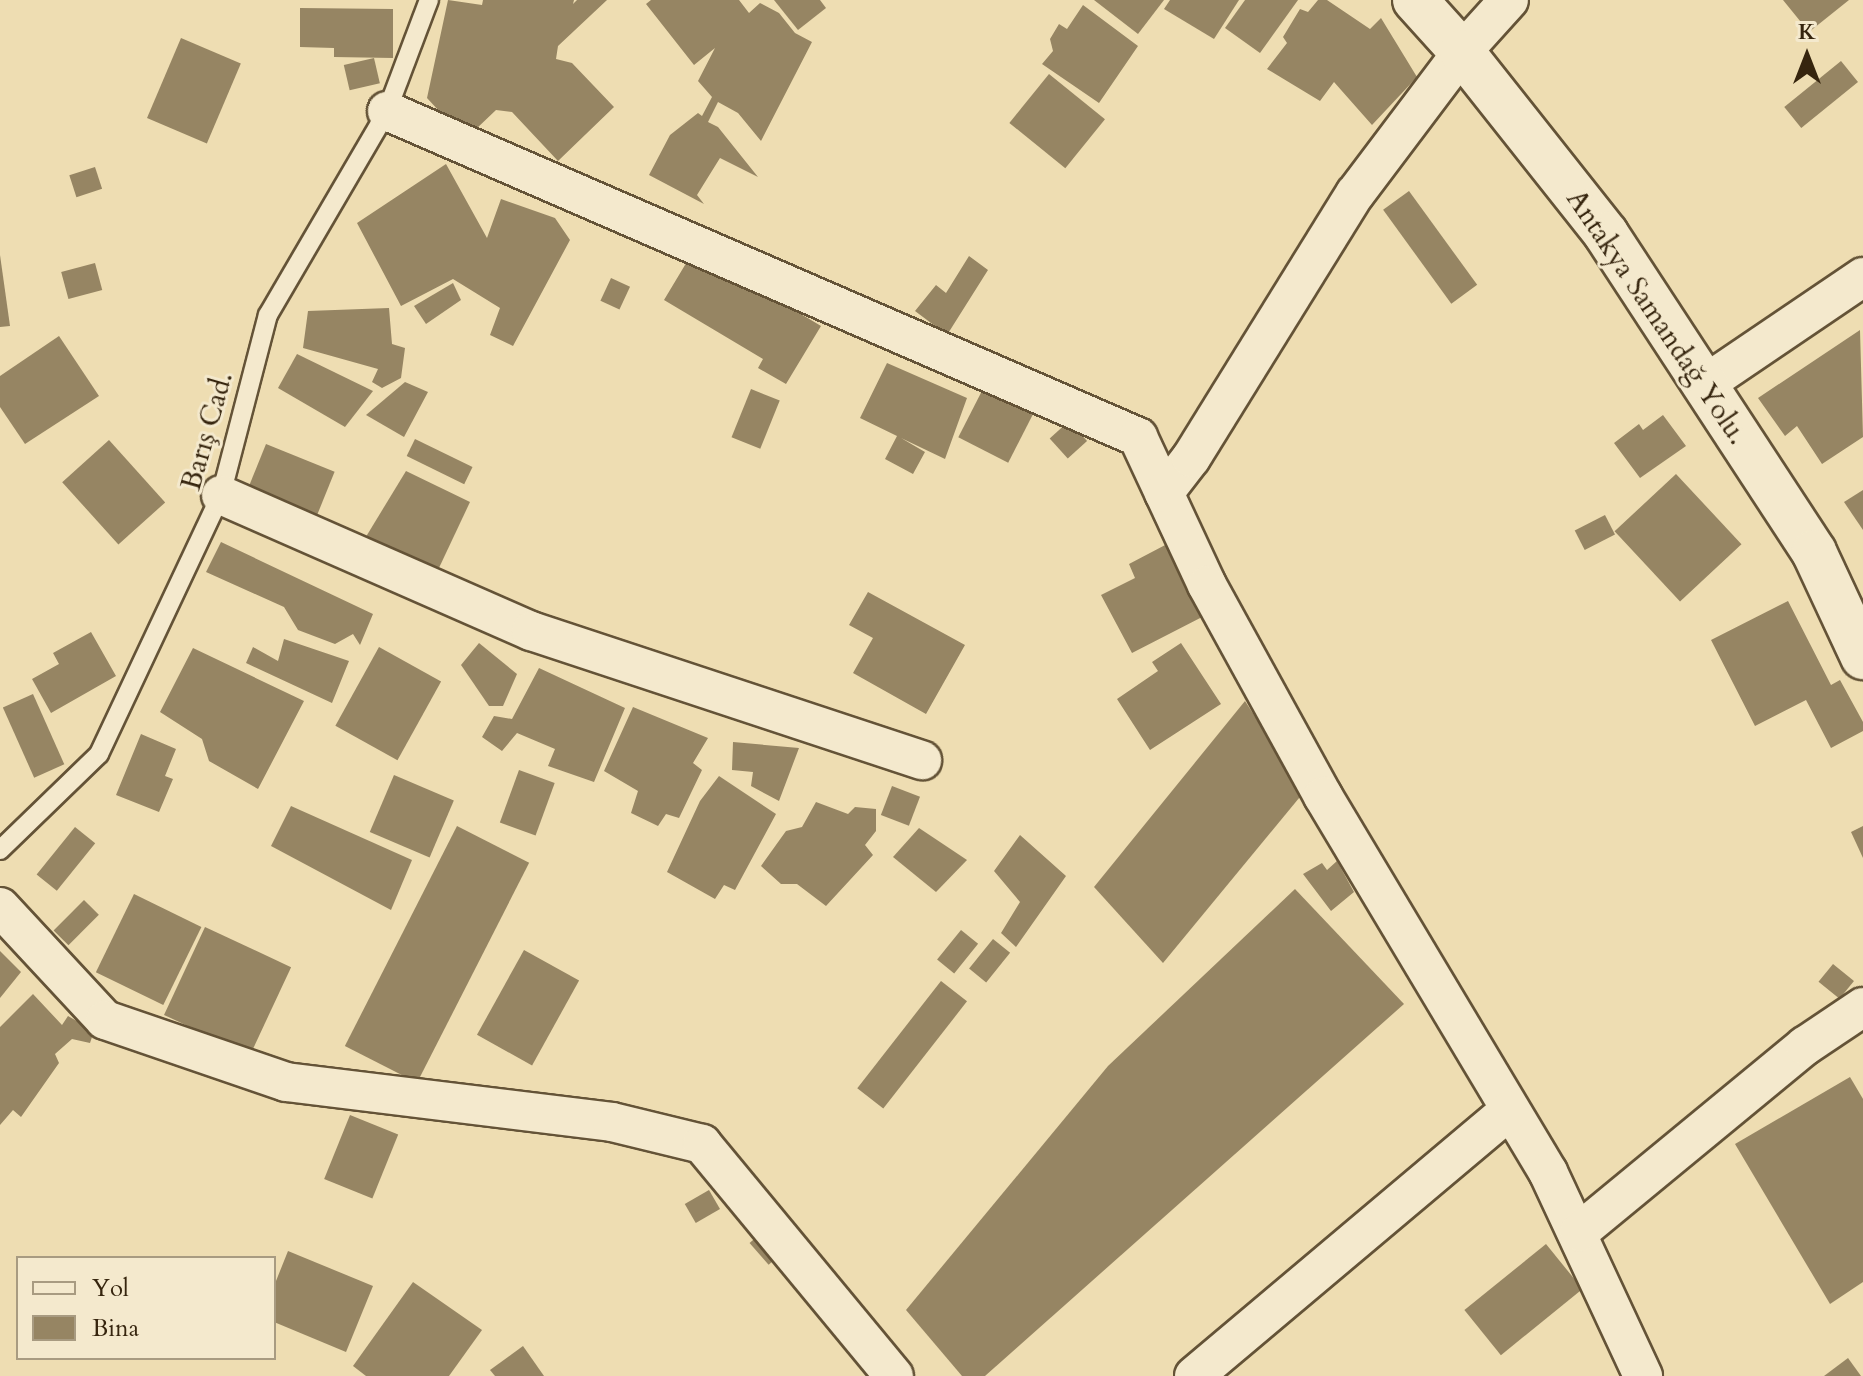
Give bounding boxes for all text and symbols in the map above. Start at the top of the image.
north arrow [1767,16,1847,96]
text: K [1798,17,1816,47]
street label: Antakya Samandağ Yolu. [1559,183,1755,451]
street label: Barış Cad. [174,368,240,494]
legend [16,1256,276,1360]
text: Yol [92,1272,129,1305]
text: Bina [92,1312,139,1345]

